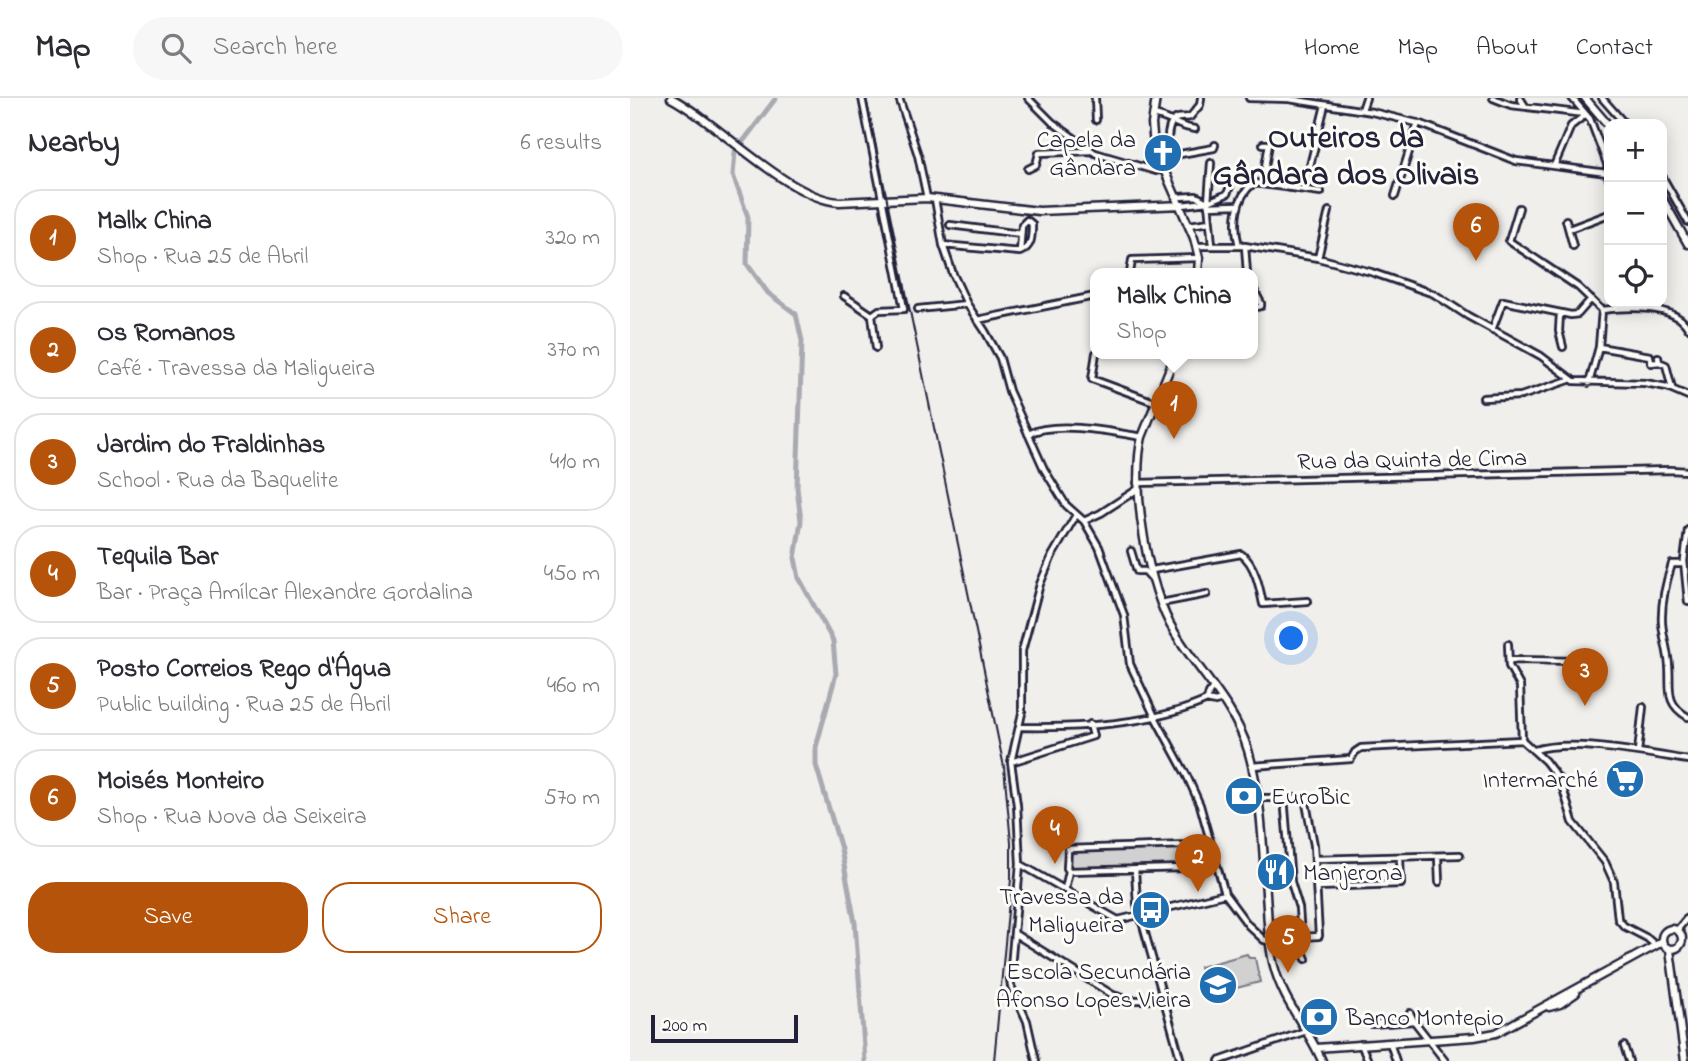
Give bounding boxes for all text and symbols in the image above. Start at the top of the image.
search box [133,17,623,80]
text: Map [35,24,91,72]
icon: search [157,29,195,67]
text: Search here [213,29,337,67]
text: Home [1304,31,1360,66]
text: Map [1398,31,1438,66]
text: About [1476,31,1538,66]
text: Contact [1576,31,1653,66]
district label: Outeiros da Gândara dos Olivais [1213,116,1479,200]
map controls [1604,119,1667,308]
button: + [1604,119,1667,182]
text: Nearby [28,122,120,166]
place label: Capela da Gândara [1037,124,1136,187]
text: 6 results [521,127,602,160]
church icon: Capela da Gândara [1142,132,1184,174]
button: − [1604,182,1667,245]
text: Mallx China [97,203,212,241]
pin: 6 [1453,203,1499,261]
text: 1 [49,222,57,255]
text: 320 m [546,222,600,255]
text: Shop · Rua 25 de Abril [97,241,308,274]
button: locate [1604,245,1667,308]
popup [1090,268,1258,359]
text: Mallx China [1117,278,1231,316]
text: Os Romanos [97,315,236,353]
text: Shop [1117,316,1167,349]
text: 2 [47,334,59,367]
text: 370 m [547,334,600,367]
text: Café · Travessa da Maligueira [97,353,375,386]
pin: 1 [1151,381,1197,439]
text: Jardim do Fraldinhas [97,427,325,465]
street label: Rua da Quinta de Cima [1297,442,1527,481]
text: 3 [48,446,58,479]
text: 410 m [550,446,600,479]
text: School · Rua da Baquelite [97,465,338,498]
text: Tequila Bar [97,539,218,577]
text: 4 [48,558,58,591]
text: 450 m [544,558,600,591]
text: Bar · Praça Amílcar Alexandre Gordalina [97,577,473,610]
your location [1274,621,1308,655]
pin: 3 [1562,648,1608,706]
text: Posto Correios Rego d'Água [97,651,391,689]
text: 5 [46,670,60,703]
text: 460 m [547,670,600,703]
text: Public building · Rua 25 de Abril [97,689,391,722]
supermarket icon: Intermarché [1604,758,1646,800]
text: Moisés Monteiro [97,763,264,801]
place label: Intermarché [1482,764,1598,799]
bank icon: EuroBic [1223,775,1265,817]
place label: EuroBic [1271,781,1351,816]
text: 6 [48,782,58,815]
text: 570 m [544,782,600,815]
text: Shop · Rua Nova da Seixeira [97,801,367,834]
pin: 4 [1032,806,1078,864]
pin: 2 [1175,834,1221,892]
restaurant icon: Manjerona [1255,851,1297,893]
place label: Manjerona [1303,857,1403,892]
place label: Travessa da Maligueira [999,881,1124,944]
button: Save [28,882,308,953]
button: Share [322,882,602,953]
bus stop icon: Travessa da Maligueira [1130,889,1172,931]
pin: 5 [1265,915,1311,973]
place label: Escola Secundária Afonso Lopes Vieira [996,956,1191,1019]
school or university icon: Escola Secundária Afonso Lopes Vieira [1197,964,1239,1006]
bank icon: Banco Montepio [1298,996,1340,1038]
place label: Banco Montepio [1345,1002,1504,1037]
scale bar [651,1012,798,1044]
text: 200 m [662,1013,707,1040]

